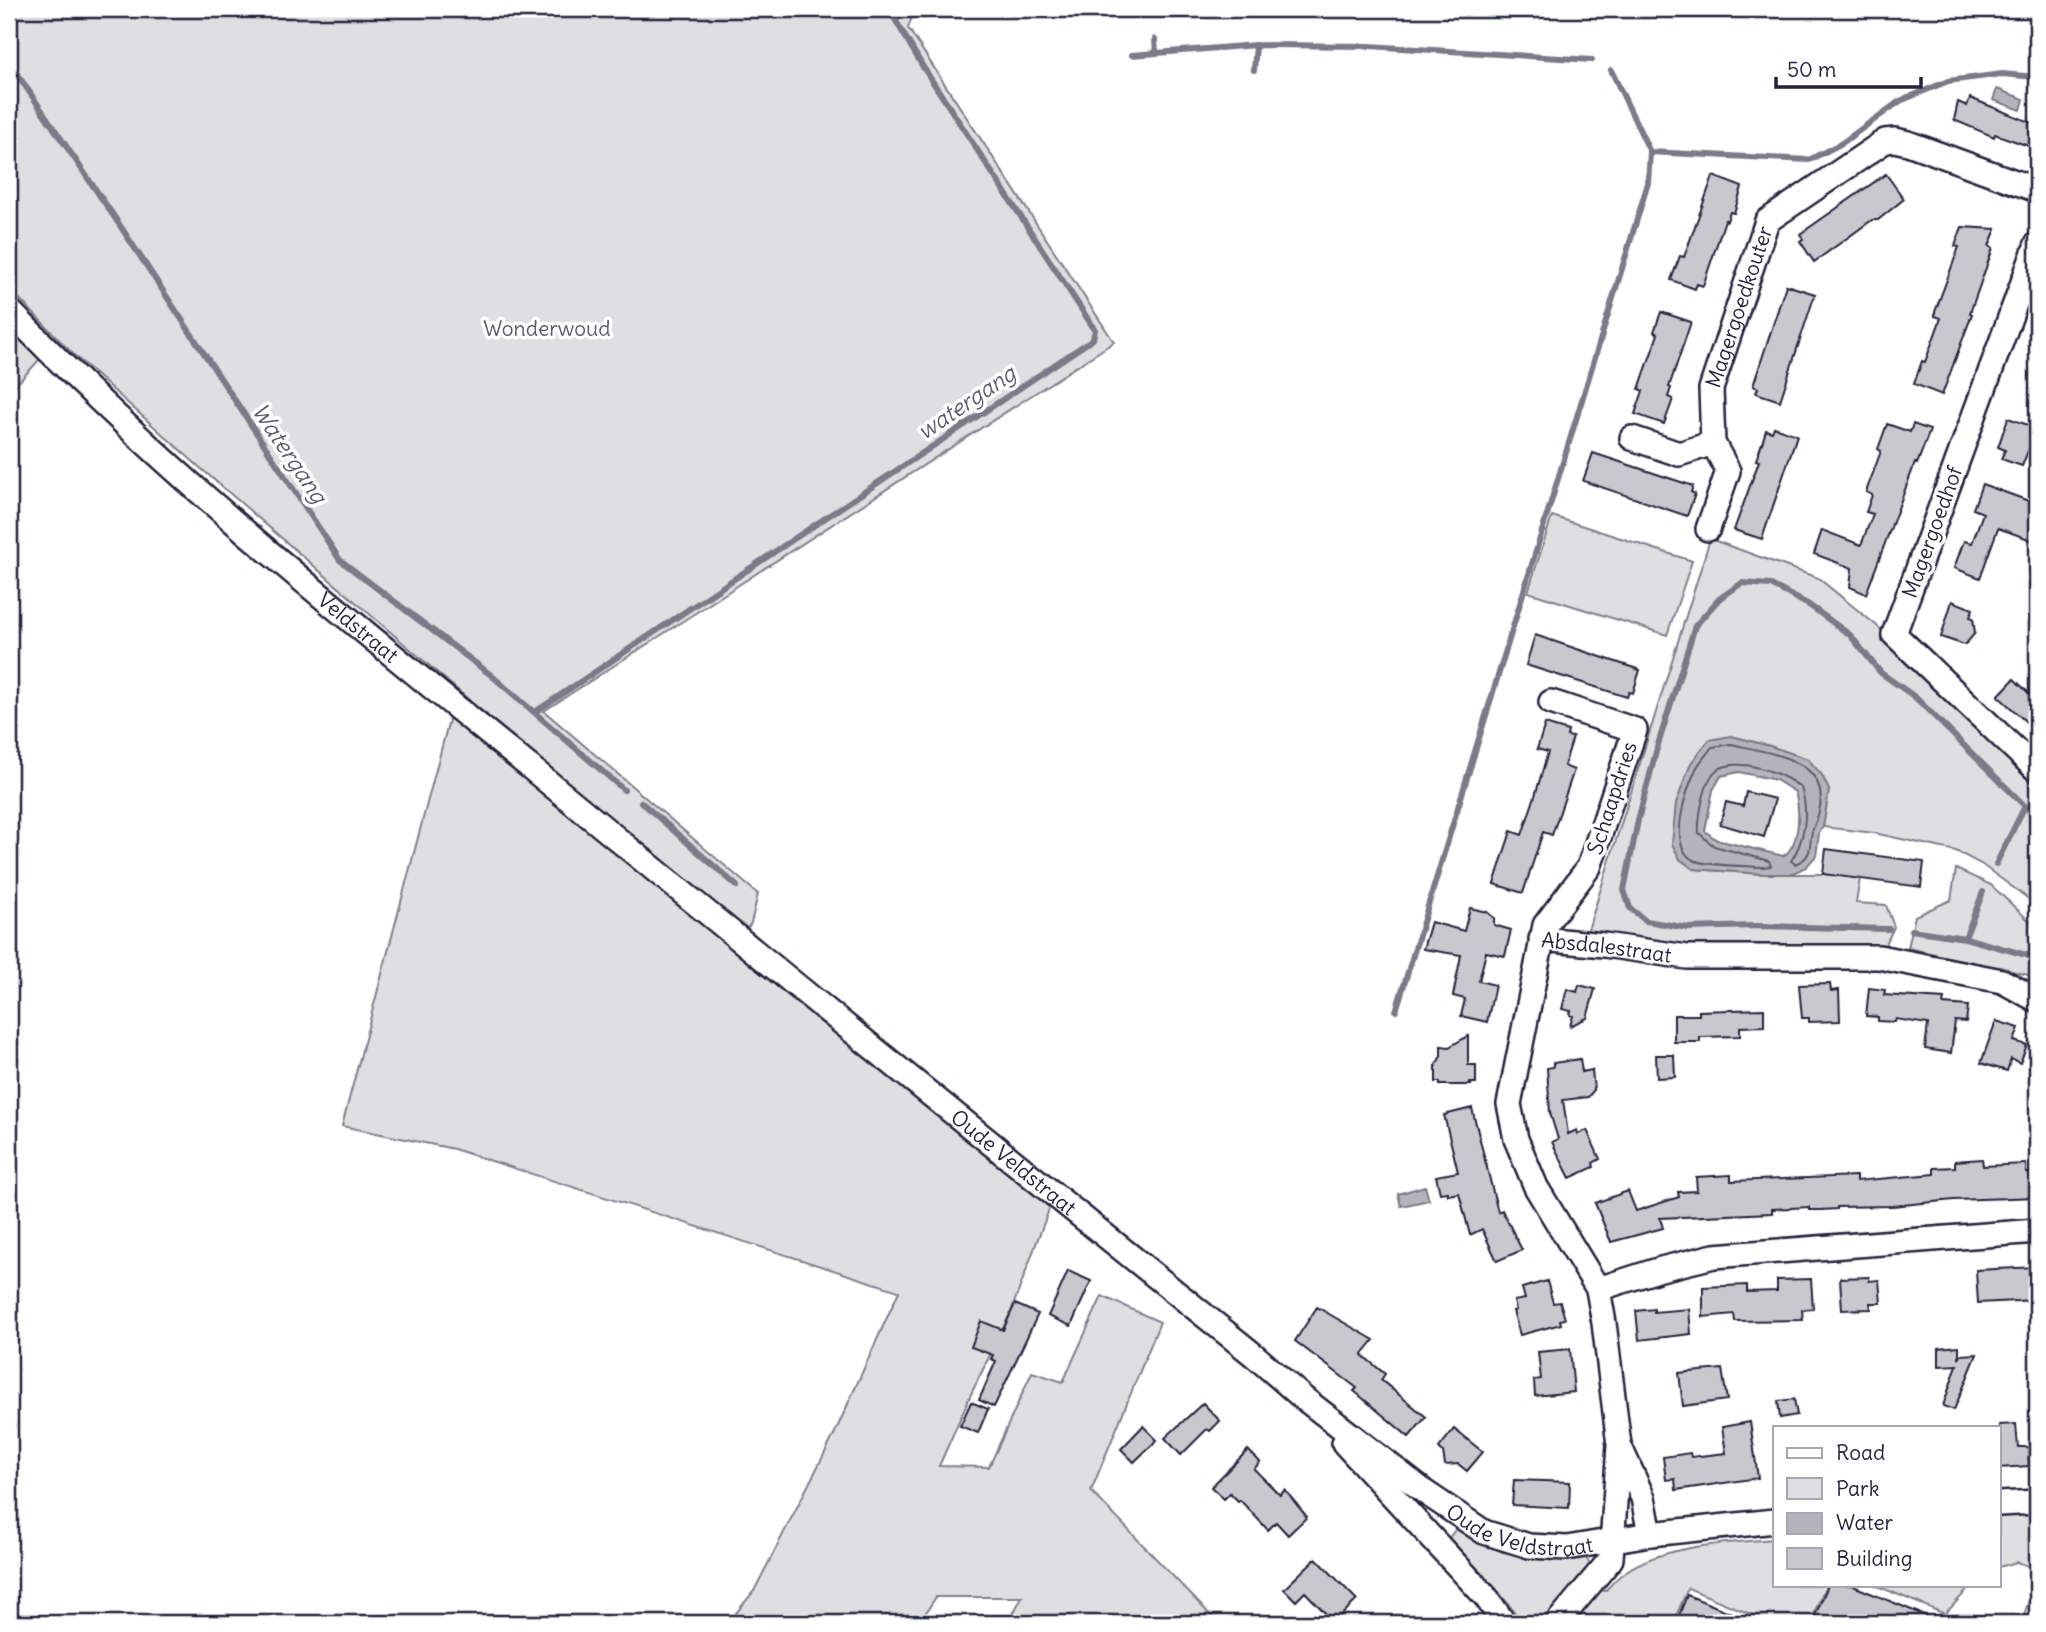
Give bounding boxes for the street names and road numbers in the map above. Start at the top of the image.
street label: Magergoedkouter [1699,222,1778,391]
street label: Magergoedhof [1896,461,1969,601]
street label: Veldstraat [313,586,404,668]
street label: Schaapdries [1581,738,1643,858]
street label: Absdalestraat [1540,926,1673,968]
street label: Oude Veldstraat [946,1103,1082,1221]
street label: Oude Veldstraat [1441,1497,1595,1562]

